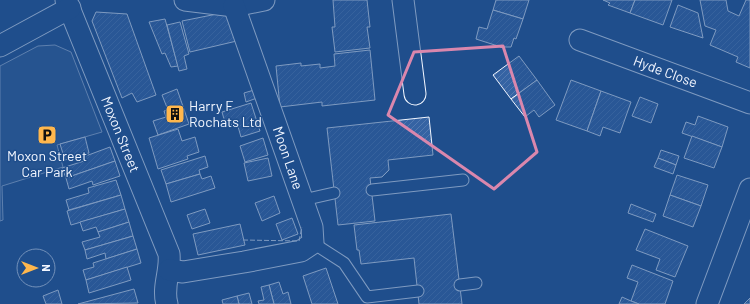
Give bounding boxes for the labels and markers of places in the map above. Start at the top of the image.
place label: Harry F Rochats Ltd [189,97,262,130]
building icon: Harry F Rochats Ltd [164,103,186,125]
parking icon: Moxon Street Car Park [36,124,58,146]
place label: Moxon Street Car Park [7,147,87,180]

